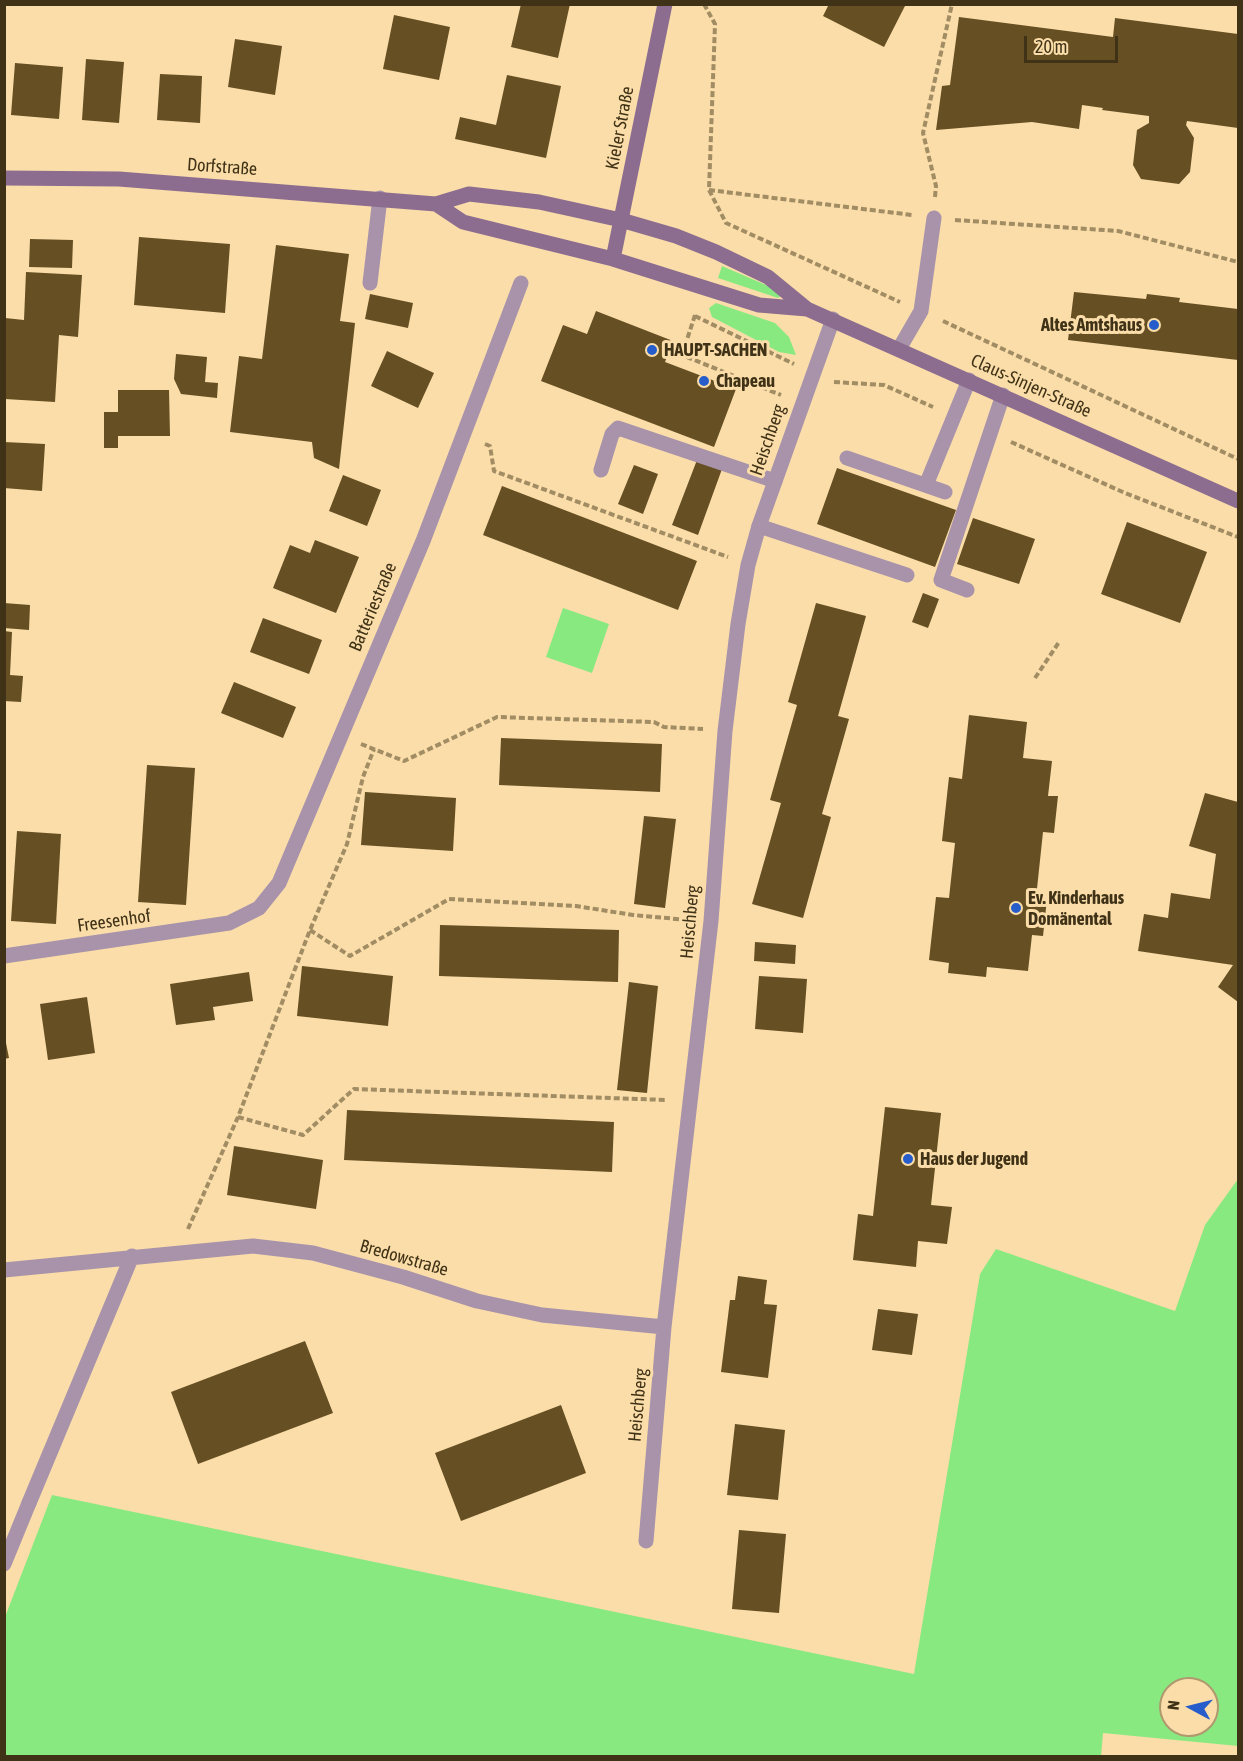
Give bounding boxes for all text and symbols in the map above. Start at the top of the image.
scale bar [1027,24,1122,62]
text: 20 m [1035,36,1067,57]
street label: Kieler Straße [601,85,639,171]
street label: Dorfstraße [186,154,258,180]
place label: Altes Amtshaus [1041,314,1142,336]
marker: Altes Amtshaus [1147,318,1161,332]
place label: HAUPT-SACHEN [664,339,767,361]
marker: HAUPT-SACHEN [645,343,659,357]
street label: Claus-Sinjen-Straße [967,350,1095,422]
place label: Chapeau [716,370,775,392]
marker: Chapeau [697,374,711,388]
street label: Heischberg [746,402,790,478]
street label: Batteriestraße [345,559,401,655]
street label: Heischberg [676,884,704,960]
place label: Ev. Kinderhaus Domänental [1028,887,1124,930]
marker: Ev. Kinderhaus Domänental [1009,901,1023,915]
street label: Freesenhof [76,905,152,937]
place label: Haus der Jugend [920,1148,1028,1170]
marker: Haus der Jugend [901,1152,915,1166]
street label: Bredowstraße [357,1235,451,1281]
street label: Heischberg [624,1367,652,1443]
north arrow [1159,1677,1219,1737]
text: N [1164,1699,1183,1711]

